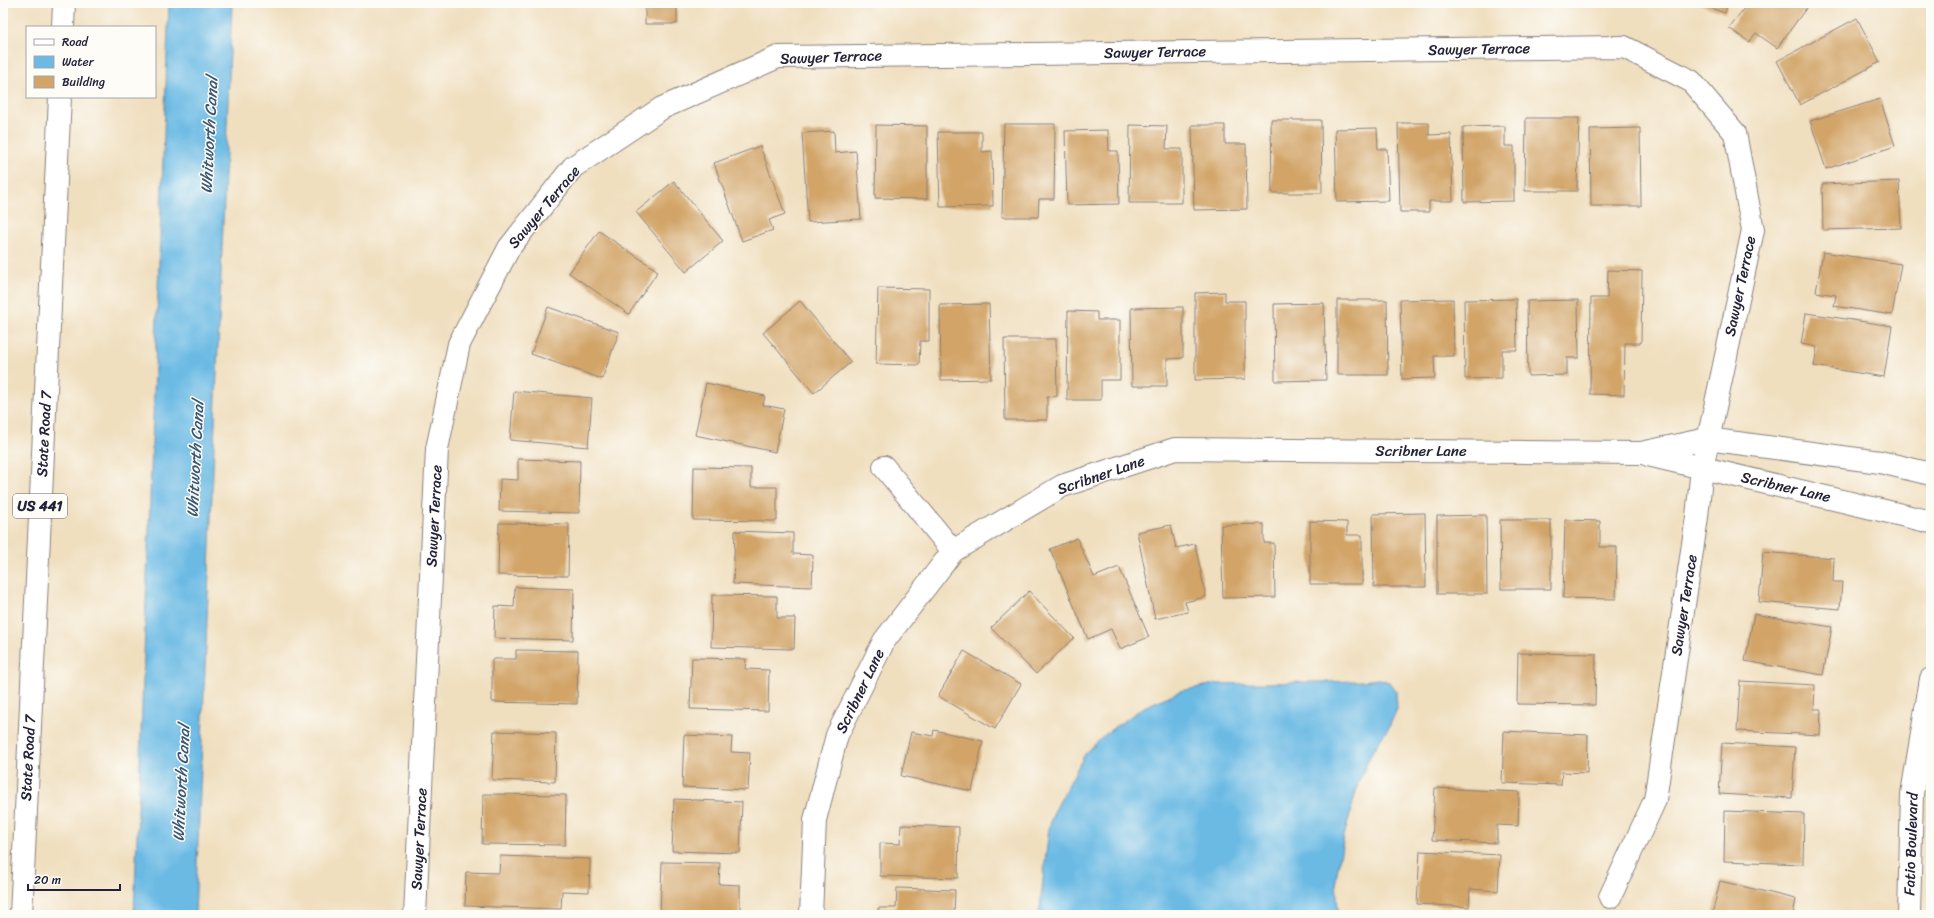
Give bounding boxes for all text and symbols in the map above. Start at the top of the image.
legend [26,26,156,98]
text: Road [62,31,89,53]
street label: Sawyer Terrace [1428,35,1531,63]
street label: Sawyer Terrace [1104,38,1207,66]
street label: Sawyer Terrace [780,42,883,72]
text: Water [62,51,95,73]
text: Building [62,71,105,93]
water label: Whitworth Canal [191,73,227,194]
street label: Sawyer Terrace [501,159,587,254]
street label: Sawyer Terrace [1717,233,1763,339]
street label: State Road 7 [29,389,59,478]
water label: Whitworth Canal [177,397,213,518]
street label: Scribner Lane [1375,438,1467,464]
street label: Scribner Lane [1054,448,1149,502]
street label: Sawyer Terrace [418,464,450,568]
street label: Scribner Lane [1739,464,1834,510]
road number: US 441 [13,494,67,518]
street label: Sawyer Terrace [1663,552,1705,657]
street label: Scribner Lane [828,644,892,738]
street label: State Road 7 [13,713,43,802]
water label: Whitworth Canal [163,721,199,842]
street label: Sawyer Terrace [403,787,435,891]
street label: Fatio Boulevard [1896,791,1926,896]
scale bar [28,866,120,892]
text: 20 m [34,869,61,891]

